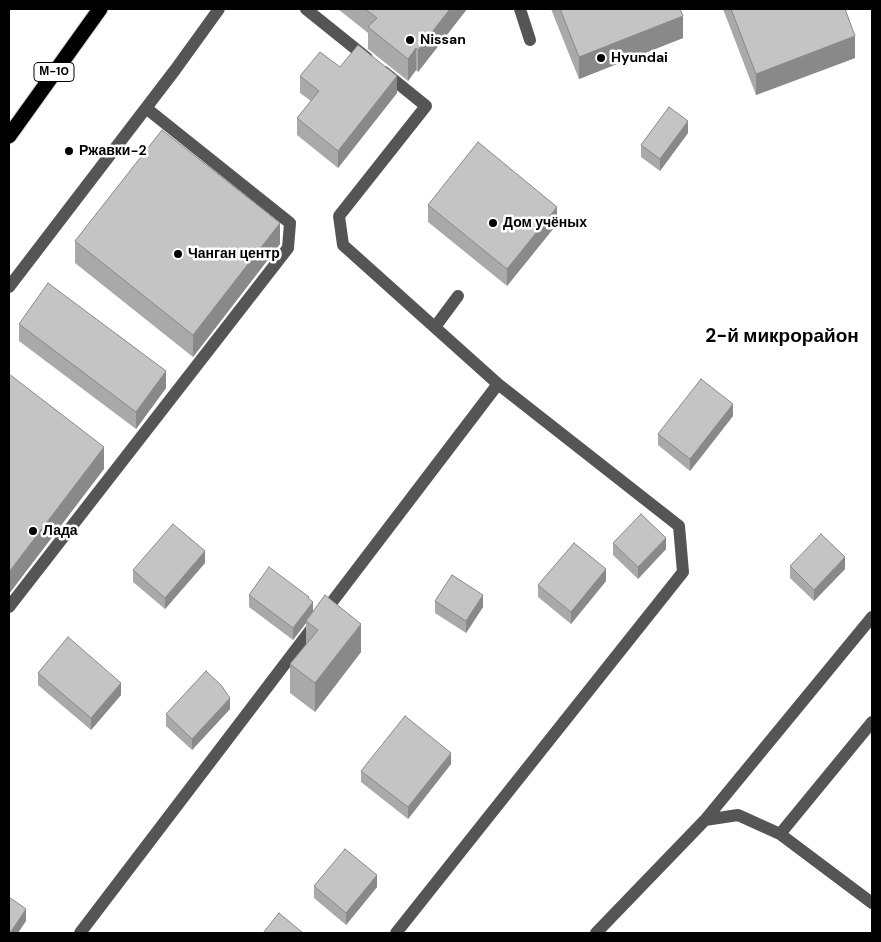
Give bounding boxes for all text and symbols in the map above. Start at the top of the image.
place label: Nissan [420,32,466,48]
marker: Nissan [404,34,416,46]
place label: Hyundai [611,50,668,66]
marker: Hyundai [595,52,607,64]
road number: М-10 [34,62,74,82]
place label: Ржавки-2 [79,143,147,159]
marker: Ржавки-2 [63,145,75,157]
place label: Дом учёных [503,215,587,231]
marker: Дом учёных [487,217,499,229]
place label: Чанган центр [188,246,280,262]
marker: Чанган центр [172,248,184,260]
district label: 2-й микрорайон [705,326,859,348]
place label: Лада [43,523,78,539]
marker: Лада [27,525,39,537]

